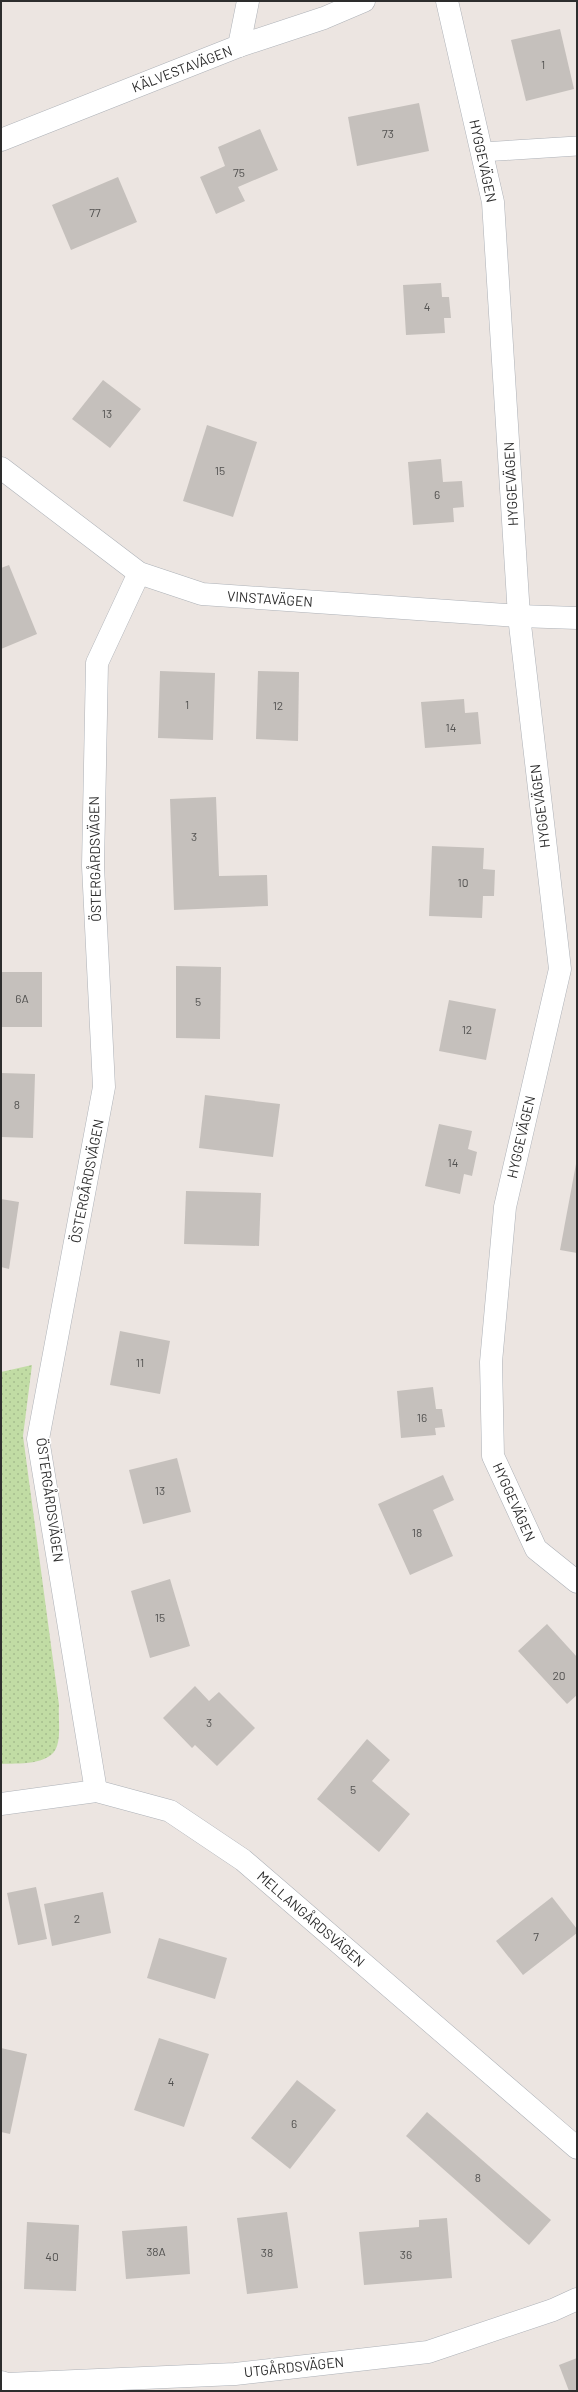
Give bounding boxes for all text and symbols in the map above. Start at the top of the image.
street label: KÄLVESTAVÄGEN [129,42,234,95]
house number: 1 [541,57,545,71]
street label: HYGGEVÄGEN [466,118,501,204]
house number: 73 [382,126,394,140]
house number: 75 [233,165,245,179]
house number: 77 [89,205,101,219]
house number: 4 [424,299,430,313]
house number: 13 [102,406,112,420]
street label: HYGGEVÄGEN [500,441,521,527]
house number: 15 [215,463,225,477]
house number: 6 [434,487,440,501]
street label: VINSTAVÄGEN [227,587,314,610]
house number: 1 [185,697,189,711]
house number: 12 [273,698,283,712]
house number: 14 [446,720,456,734]
street label: HYGGEVÄGEN [526,763,553,849]
street label: ÖSTERGÅRDSVÄGEN [85,796,104,922]
house number: 3 [191,829,197,843]
house number: 10 [458,875,468,889]
house number: 6A [15,991,29,1005]
house number: 5 [195,994,201,1008]
house number: 12 [462,1022,472,1036]
street label: HYGGEVÄGEN [503,1094,538,1180]
house number: 8 [14,1097,20,1111]
street label: ÖSTERGÅRDSVÄGEN [66,1118,107,1244]
house number: 14 [448,1155,458,1169]
house number: 11 [136,1355,144,1369]
house number: 16 [417,1410,427,1424]
street label: ÖSTERGÅRDSVÄGEN [33,1436,68,1563]
street label: HYGGEVÄGEN [490,1460,539,1544]
house number: 13 [155,1483,165,1497]
house number: 18 [412,1525,422,1539]
house number: 15 [155,1610,165,1624]
house number: 20 [552,1668,566,1682]
house number: 3 [206,1715,212,1729]
house number: 5 [350,1782,356,1796]
street label: MELLANGÅRDSVÄGEN [254,1867,369,1970]
house number: 2 [74,1911,80,1925]
house number: 7 [533,1929,539,1943]
house number: 4 [168,2074,174,2088]
house number: 6 [291,2116,297,2130]
house number: 8 [475,2170,481,2184]
house number: 38A [146,2244,166,2258]
house number: 38 [261,2245,273,2259]
house number: 36 [400,2247,412,2261]
house number: 40 [45,2249,59,2263]
street label: UTGÅRDSVÄGEN [243,2353,345,2380]

